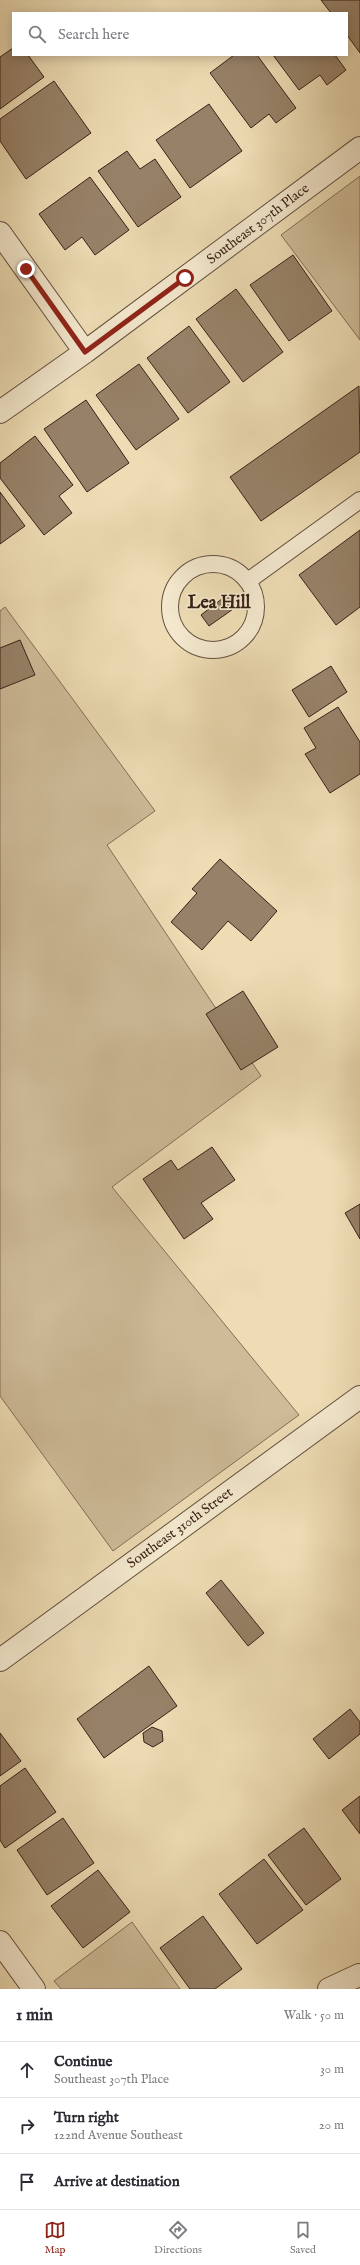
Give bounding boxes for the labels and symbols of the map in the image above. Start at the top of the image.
street label: Southeast 307th Place [203,179,313,268]
route end [17,260,35,278]
route start [176,269,194,287]
district label: Lea Hill [187,592,252,615]
street label: Southeast 310th Street [123,1483,237,1573]

